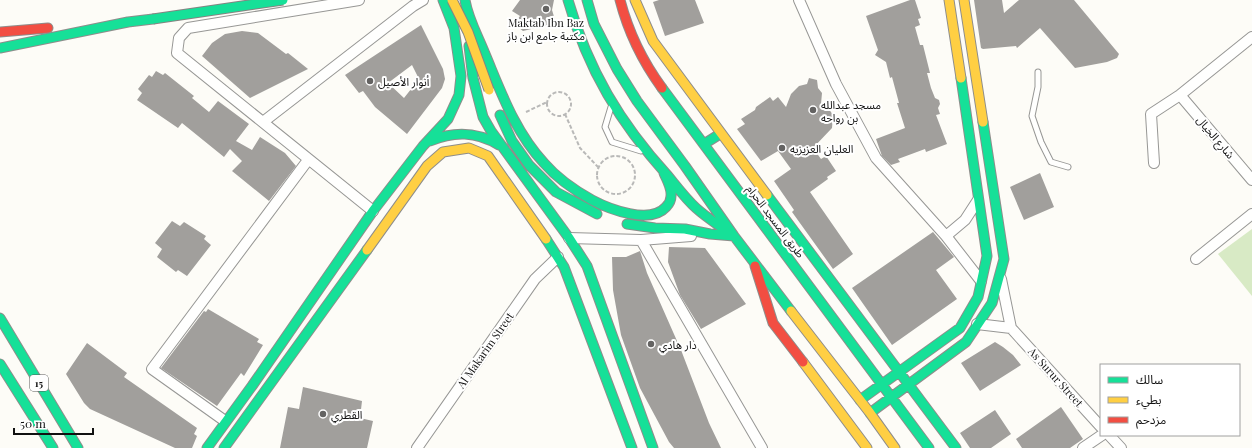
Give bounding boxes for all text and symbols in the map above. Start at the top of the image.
marker: Maktab Ibn Baz مكتبة جامع ابن باز [541,4,551,14]
place label: Maktab Ibn Baz مكتبة جامع ابن باز [506,15,585,44]
place label: أنوار الأصيل [378,74,429,89]
marker: أنوار الأصيل [365,76,375,86]
place label: مسجد عبدالله بن رواحه [821,97,881,125]
marker: مسجد عبدالله بن رواحه [808,105,818,115]
street label: شارع الخيال [1193,112,1239,163]
place label: العليان العزيزيه [790,141,853,156]
marker: العليان العزيزيه [777,143,787,153]
street label: طريق المسجد الحرام [743,181,808,261]
street label: Al Makarim Street [453,309,517,392]
place label: دار هادي [659,337,697,354]
marker: دار هادي [646,339,656,349]
street label: As Surur Street [1025,343,1087,410]
legend [1100,364,1240,436]
text: سالك [1136,371,1163,387]
road number: 15 [30,375,48,391]
text: بطيء [1136,391,1162,410]
place label: القطري [331,407,362,424]
marker: القطري [318,409,328,419]
scale bar [14,410,93,436]
text: مزدحم [1136,411,1166,429]
text: 50 m [20,415,46,431]

